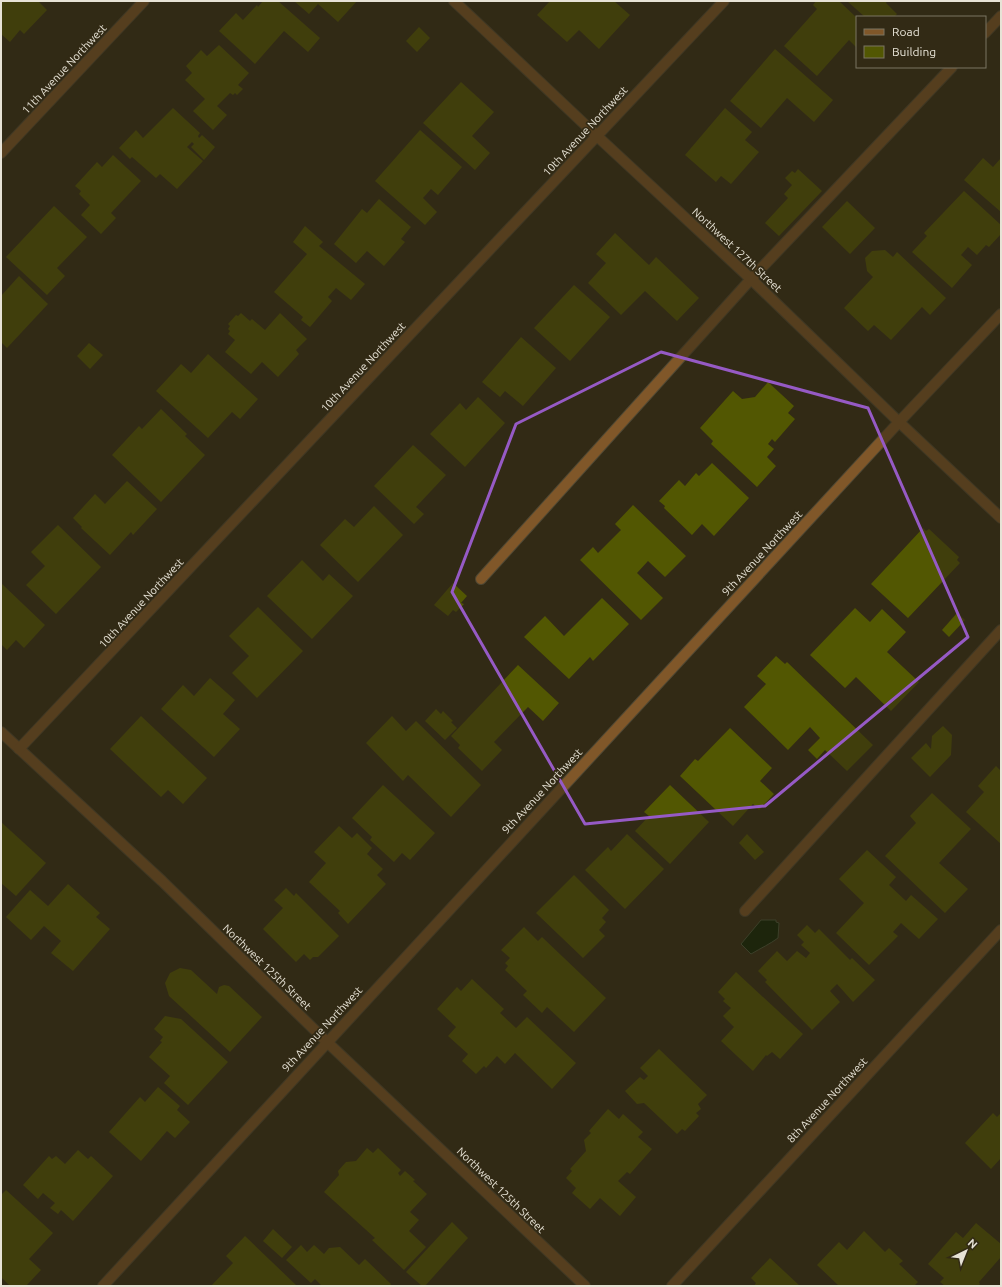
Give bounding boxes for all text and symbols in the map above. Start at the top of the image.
legend [856,16,986,68]
street label: 11th Avenue Northwest [19,21,109,116]
text: Road [892,25,920,38]
text: Building [892,45,936,58]
street label: 10th Avenue Northwest [540,83,630,178]
street label: Northwest 127th Street [690,205,785,295]
street label: 10th Avenue Northwest [318,319,408,414]
street label: 9th Avenue Northwest [720,508,805,598]
street label: 10th Avenue Northwest [96,555,186,650]
street label: 9th Avenue Northwest [500,746,585,836]
street label: Northwest 125th Street [220,922,314,1013]
street label: 9th Avenue Northwest [280,984,365,1074]
street label: 8th Avenue Northwest [785,1055,870,1145]
street label: Northwest 125th Street [454,1145,548,1236]
north arrow [946,1231,986,1271]
text: N [966,1236,980,1251]

